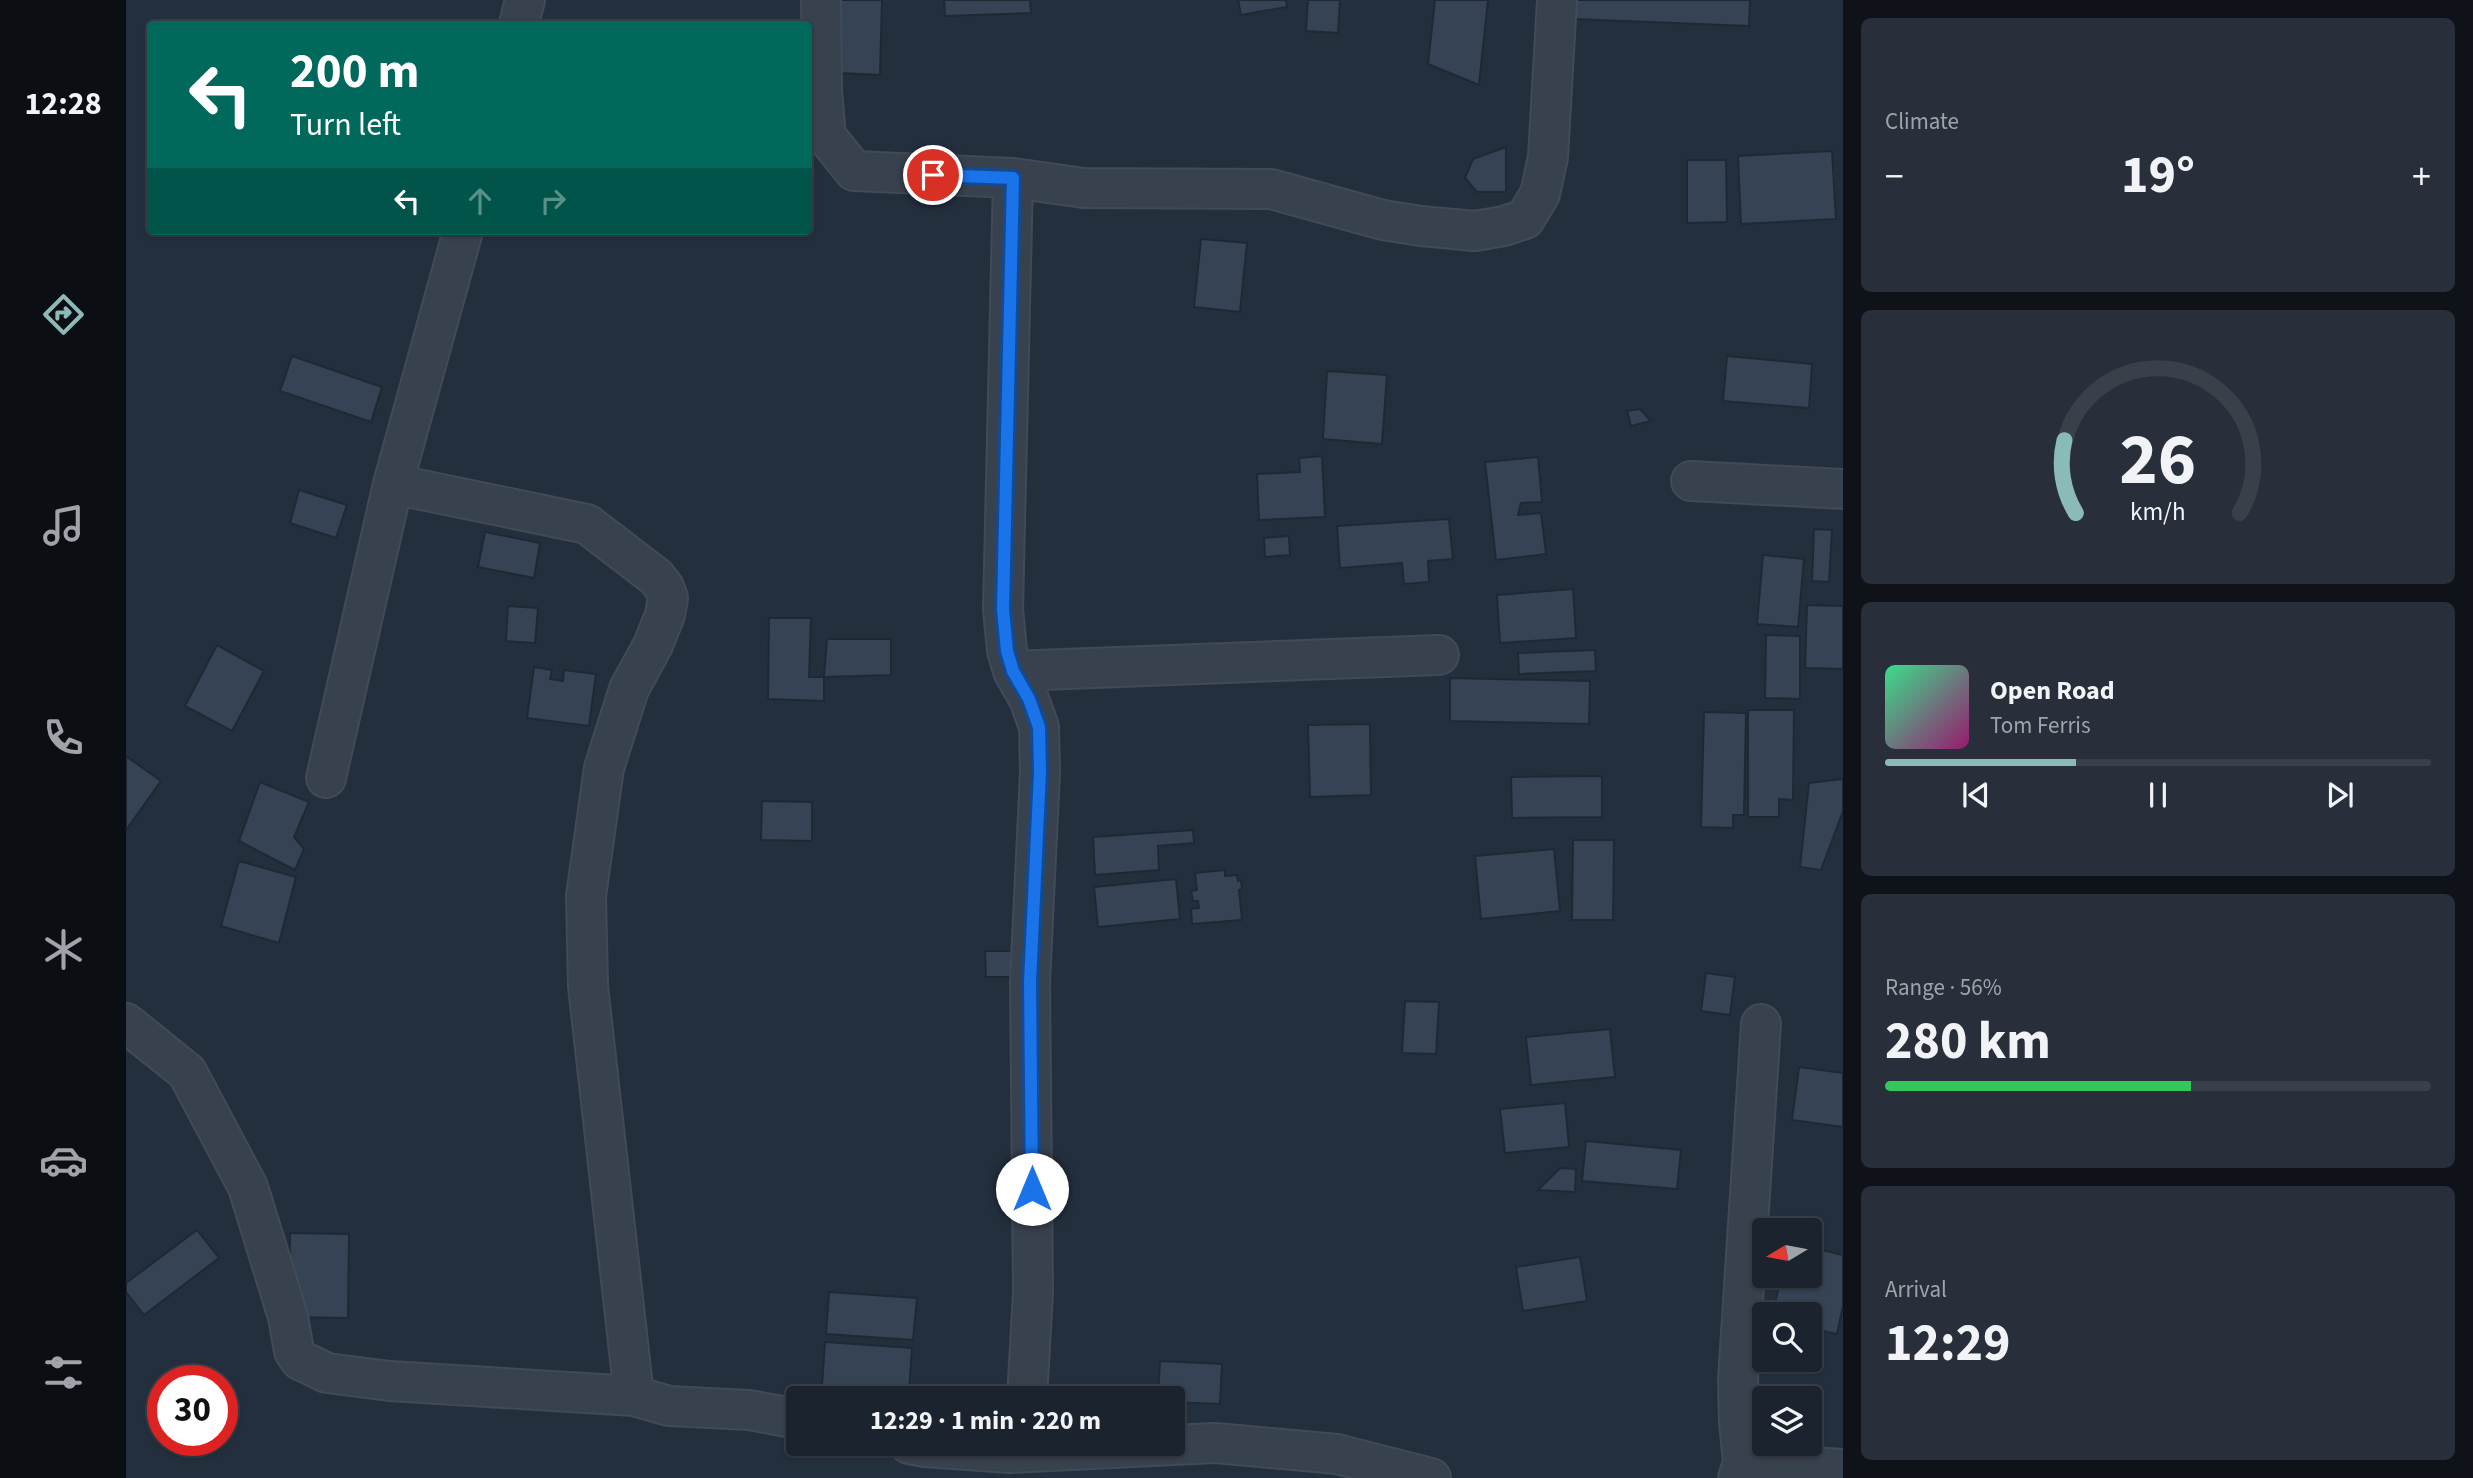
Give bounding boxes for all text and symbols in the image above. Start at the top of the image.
text: 200 m [290,37,419,107]
icon: left [175,49,266,140]
text: 12:28 [24,81,102,127]
text: Turn left [290,102,401,148]
text: Climate [1885,105,1959,138]
text: 19° [2121,139,2195,213]
pin [903,145,963,205]
text: − [1885,150,1904,204]
text: + [2412,150,2431,204]
icon: arrive [914,156,952,194]
icon: left [388,182,426,220]
icon: ahead [461,182,499,220]
icon: right [534,182,572,220]
icon: directions [39,290,88,339]
text: 26 [2120,408,2196,512]
text: km/h [2130,494,2186,530]
icon: music [39,501,88,550]
text: Open Road [1990,672,2115,709]
text: Tom Ferris [1990,709,2091,742]
icon: phone [39,713,88,762]
icon: previous [1957,776,1995,814]
icon: pause [2139,776,2177,814]
icon: next [2321,776,2359,814]
icon: climate [39,925,88,974]
text: Range · 56% [1885,971,2002,1004]
text: 280 km [1885,1005,2051,1079]
icon: car [39,1136,88,1185]
position arrow [995,1152,1069,1226]
north arrow [1752,1218,1822,1288]
map controls [1752,1218,1822,1456]
text: Arrival [1885,1273,1947,1306]
button: search [1752,1302,1822,1372]
text: 12:29 [1885,1307,2010,1381]
icon: filters [39,1348,88,1397]
speed limit sign: 30 [147,1365,238,1456]
button: layers [1752,1386,1822,1456]
text: 12:29 · 1 min · 220 m [870,1402,1101,1439]

